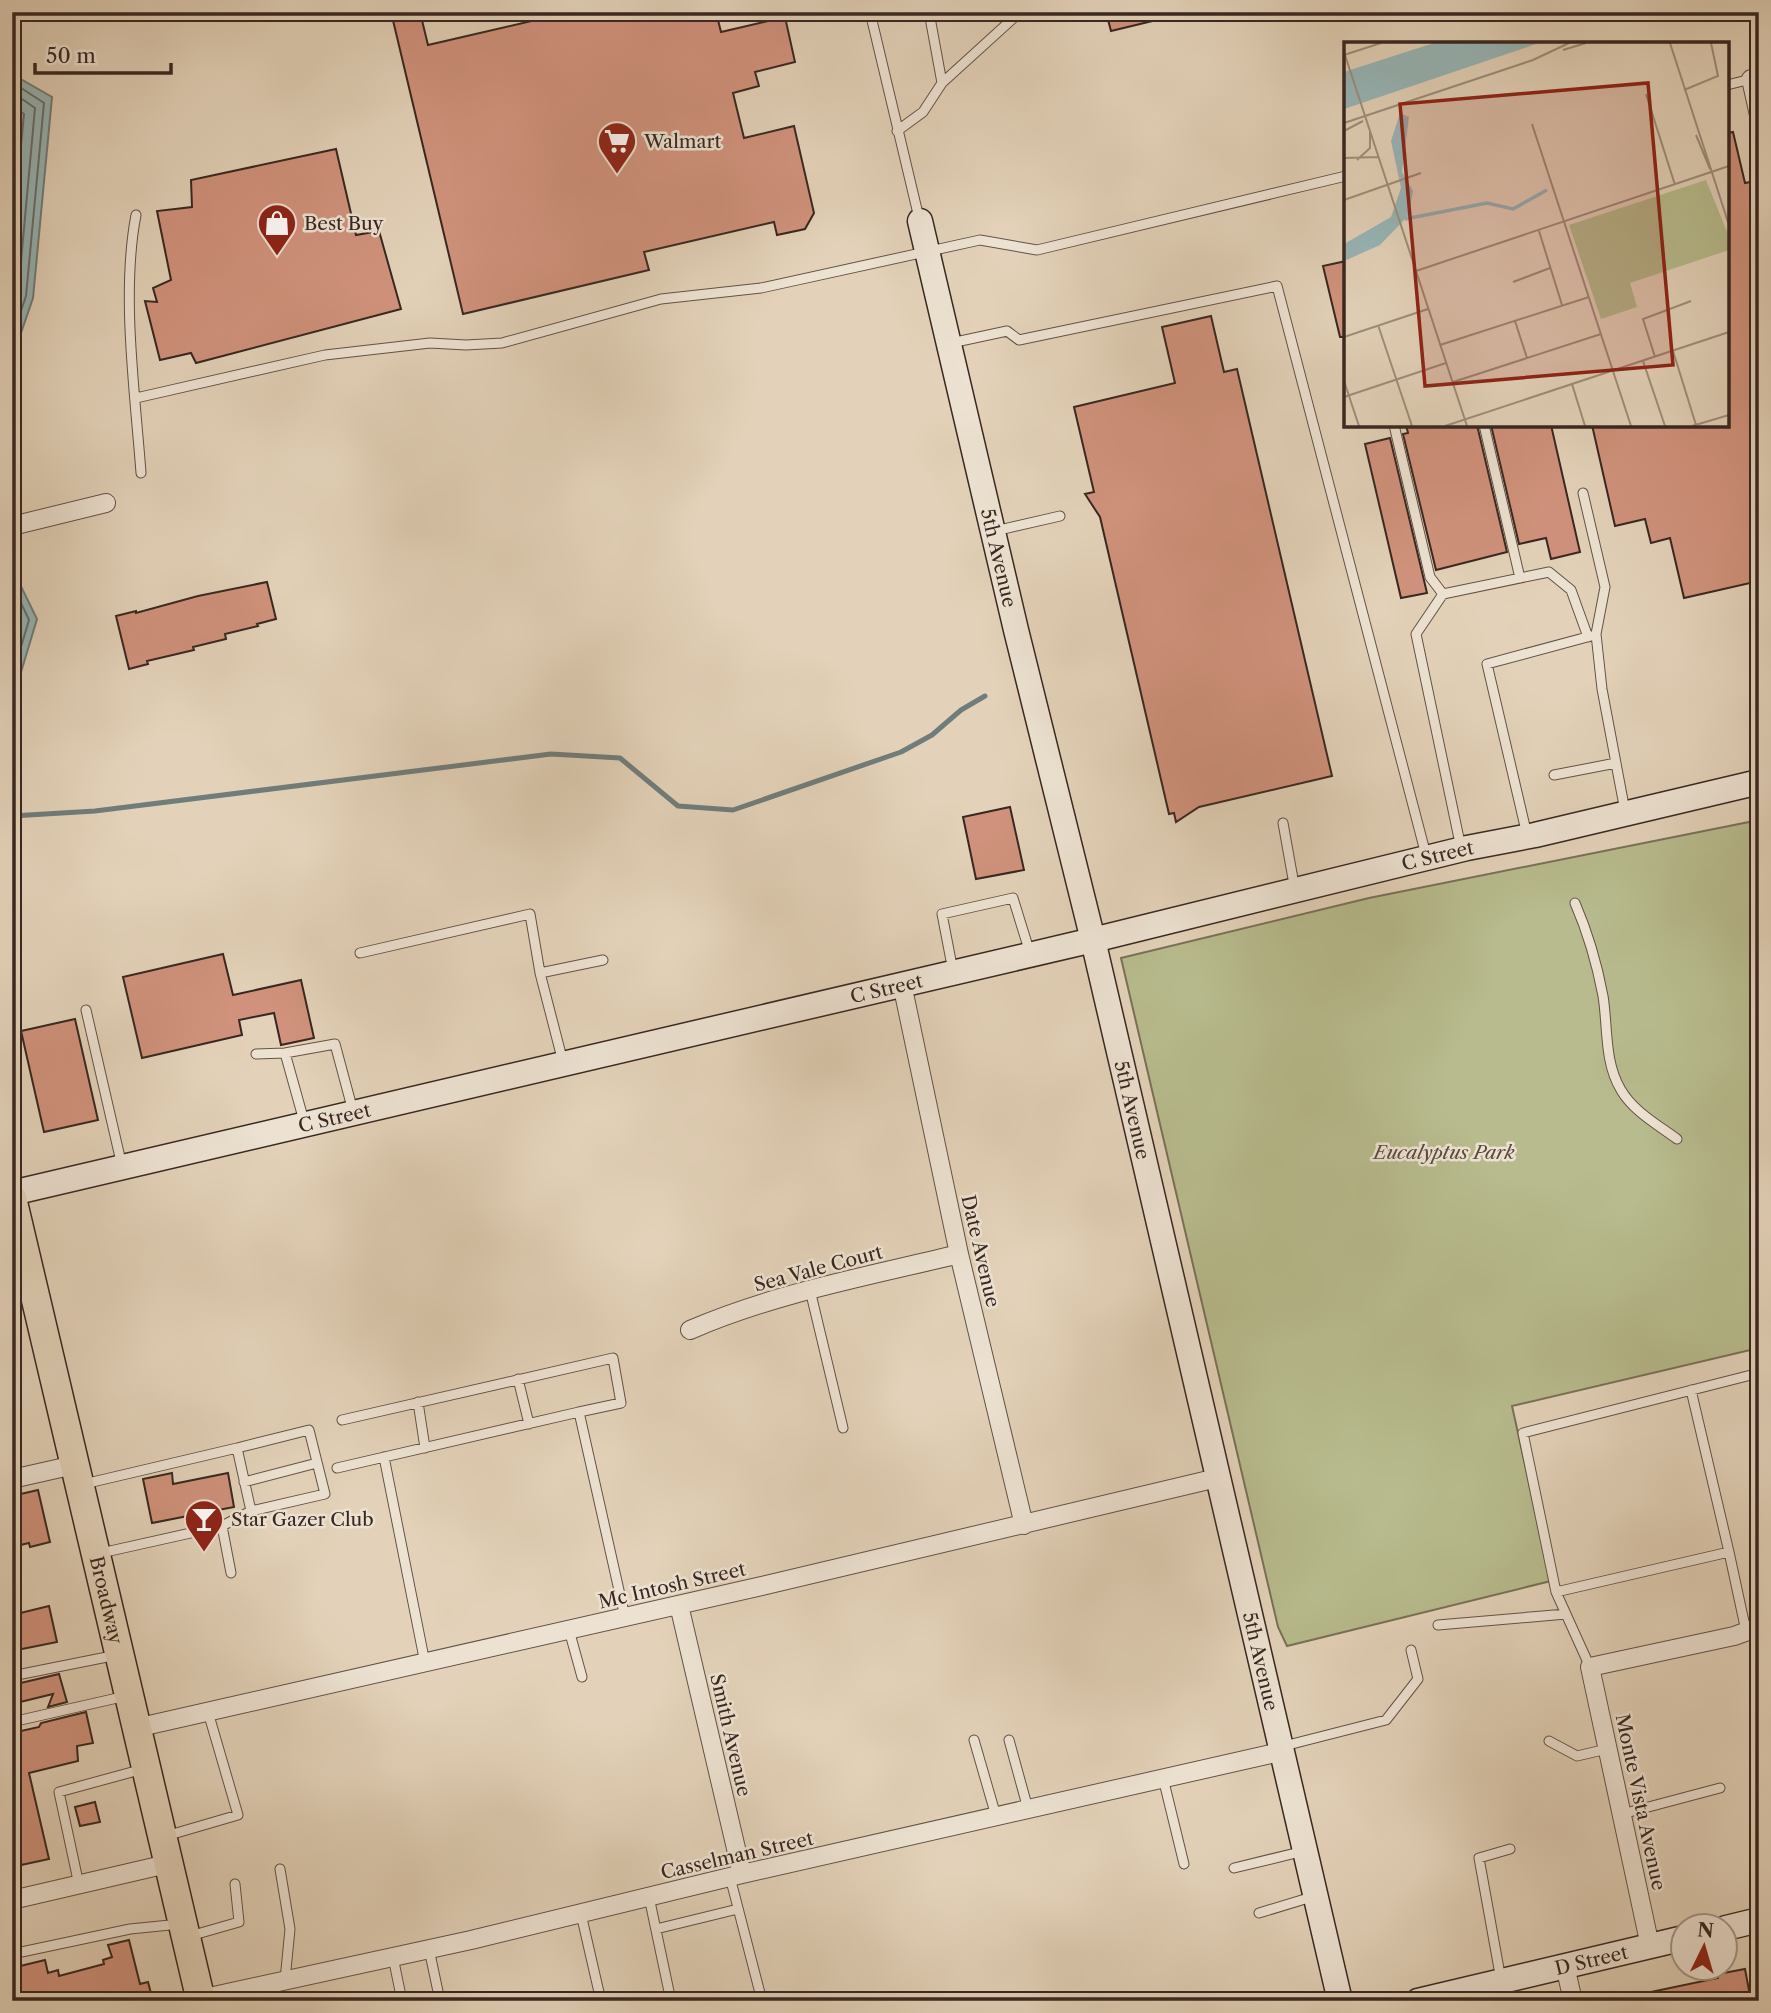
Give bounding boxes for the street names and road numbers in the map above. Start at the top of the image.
street label: 5th Avenue [976,506,1021,610]
street label: C Street [1399,836,1476,876]
street label: C Street [848,969,925,1008]
street label: 5th Avenue [1109,1058,1155,1162]
street label: C Street [296,1098,373,1138]
street label: Date Avenue [956,1193,1005,1310]
street label: Sea Vale Court [751,1240,885,1297]
street label: Broadway [85,1554,128,1647]
street label: Mc Intosh Street [596,1557,748,1614]
street label: 5th Avenue [1238,1610,1283,1713]
street label: Smith Avenue [705,1671,756,1799]
street label: Monte Vista Avenue [1611,1712,1670,1893]
street label: Casselman Street [659,1827,816,1884]
street label: D Street [1552,1941,1630,1980]

